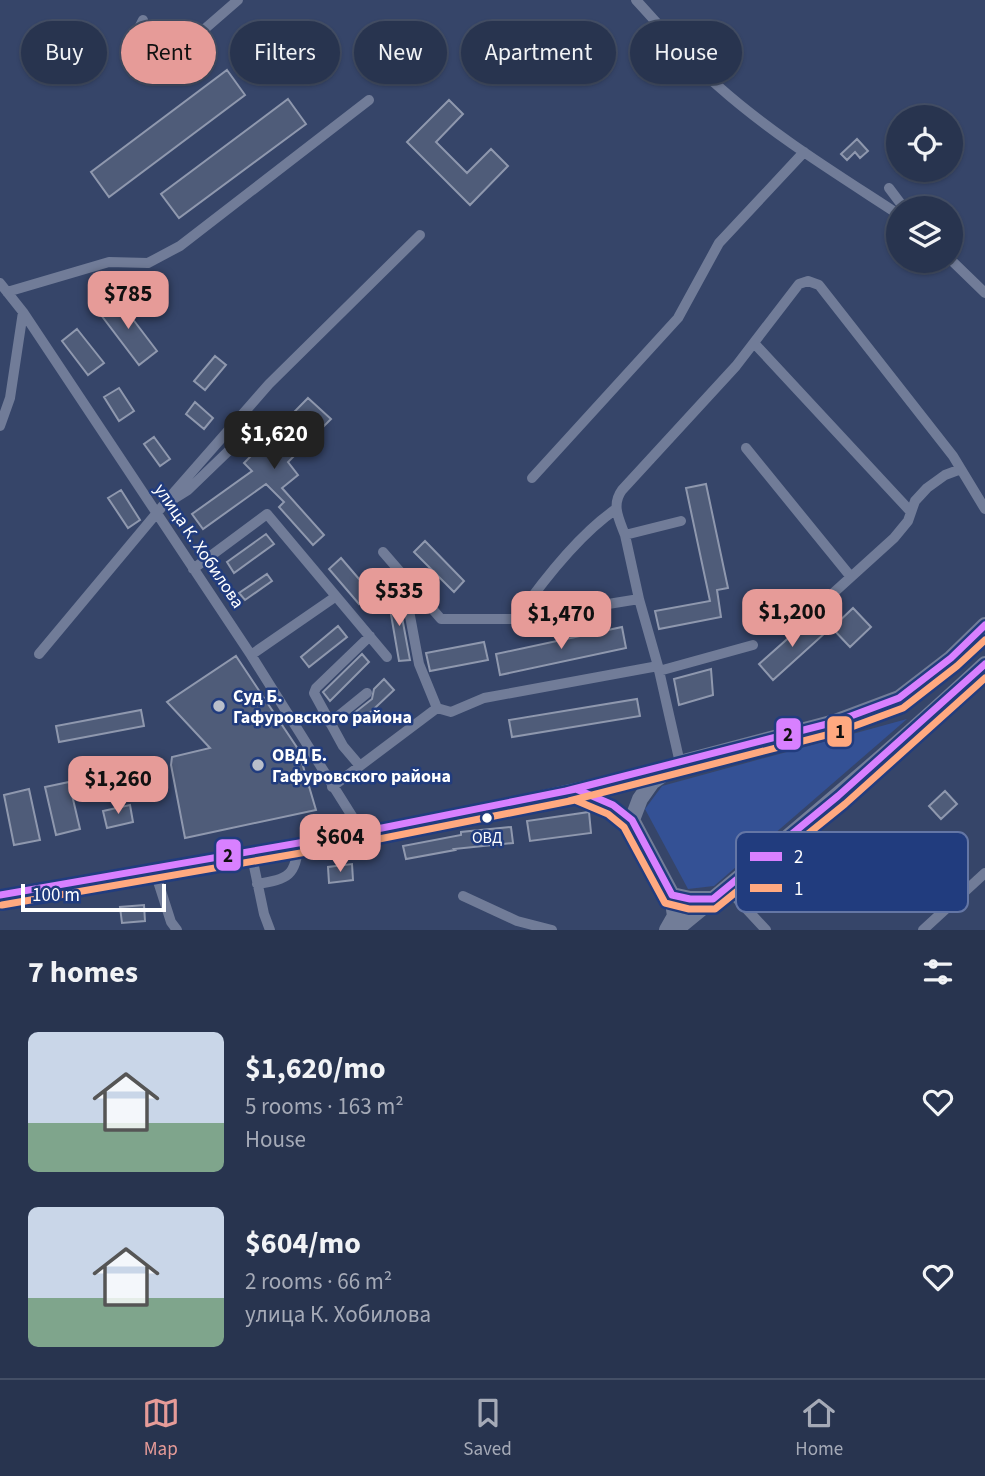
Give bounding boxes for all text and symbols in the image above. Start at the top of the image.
chip: Buy [21,21,107,84]
chip: Rent [121,21,216,84]
chip: Filters [230,21,340,84]
chip: New [354,21,447,84]
chip: Apartment [461,21,616,84]
chip: House [630,21,742,84]
map controls [886,105,963,273]
button: locate [886,105,963,182]
button: layers [886,196,963,273]
pin: $785 [87,272,169,331]
text: $785 [104,277,152,310]
pin: $1,620 [217,412,331,471]
text: $1,620 [240,417,308,450]
street label: улица К. Хобилова [148,479,250,613]
pin: $535 [358,568,440,628]
text: $535 [375,574,423,607]
pin: $1,200 [735,590,849,649]
pin: $1,470 [504,592,618,651]
text: $1,200 [758,595,826,628]
text: $1,470 [527,597,595,630]
place label: Суд Б. Гафуровского района [233,684,412,730]
marker: Суд Б. Гафуровского района [211,698,227,714]
line badge: 1 [826,715,853,748]
line badge: 2 [775,717,802,751]
text: 1 [835,719,845,746]
text: 2 [783,722,793,749]
place label: ОВД Б. Гафуровского района [272,743,451,789]
pin: $1,260 [61,756,175,816]
marker: ОВД Б. Гафуровского района [250,757,266,773]
text: $1,260 [84,762,152,795]
marker: ОВД [480,811,494,825]
pin: $604 [299,814,381,874]
text: $604 [316,820,364,853]
place label: ОВД [472,827,502,849]
legend [736,832,968,912]
line badge: 2 [215,838,242,872]
text: 2 [223,843,233,870]
text: 2 [794,844,803,871]
text: 1 [794,876,803,903]
scale bar [21,881,166,913]
text: 100 m [32,882,80,909]
text: 7 homes [28,951,138,994]
icon: filters [919,953,957,991]
text: $1,620/mo [245,1047,386,1090]
icon: home [84,1060,168,1144]
icon: heart [919,1083,957,1121]
text: 5 rooms · 163 m² [245,1090,404,1123]
text: House [245,1123,306,1156]
text: $604/mo [245,1222,361,1265]
icon: home [84,1235,168,1319]
icon: heart [919,1258,957,1296]
text: 2 rooms · 66 m² [245,1265,392,1298]
text: улица К. Хобилова [245,1298,431,1331]
tab: Map [142,1394,180,1463]
tab: Saved [463,1394,512,1463]
tab: Home [795,1394,843,1463]

